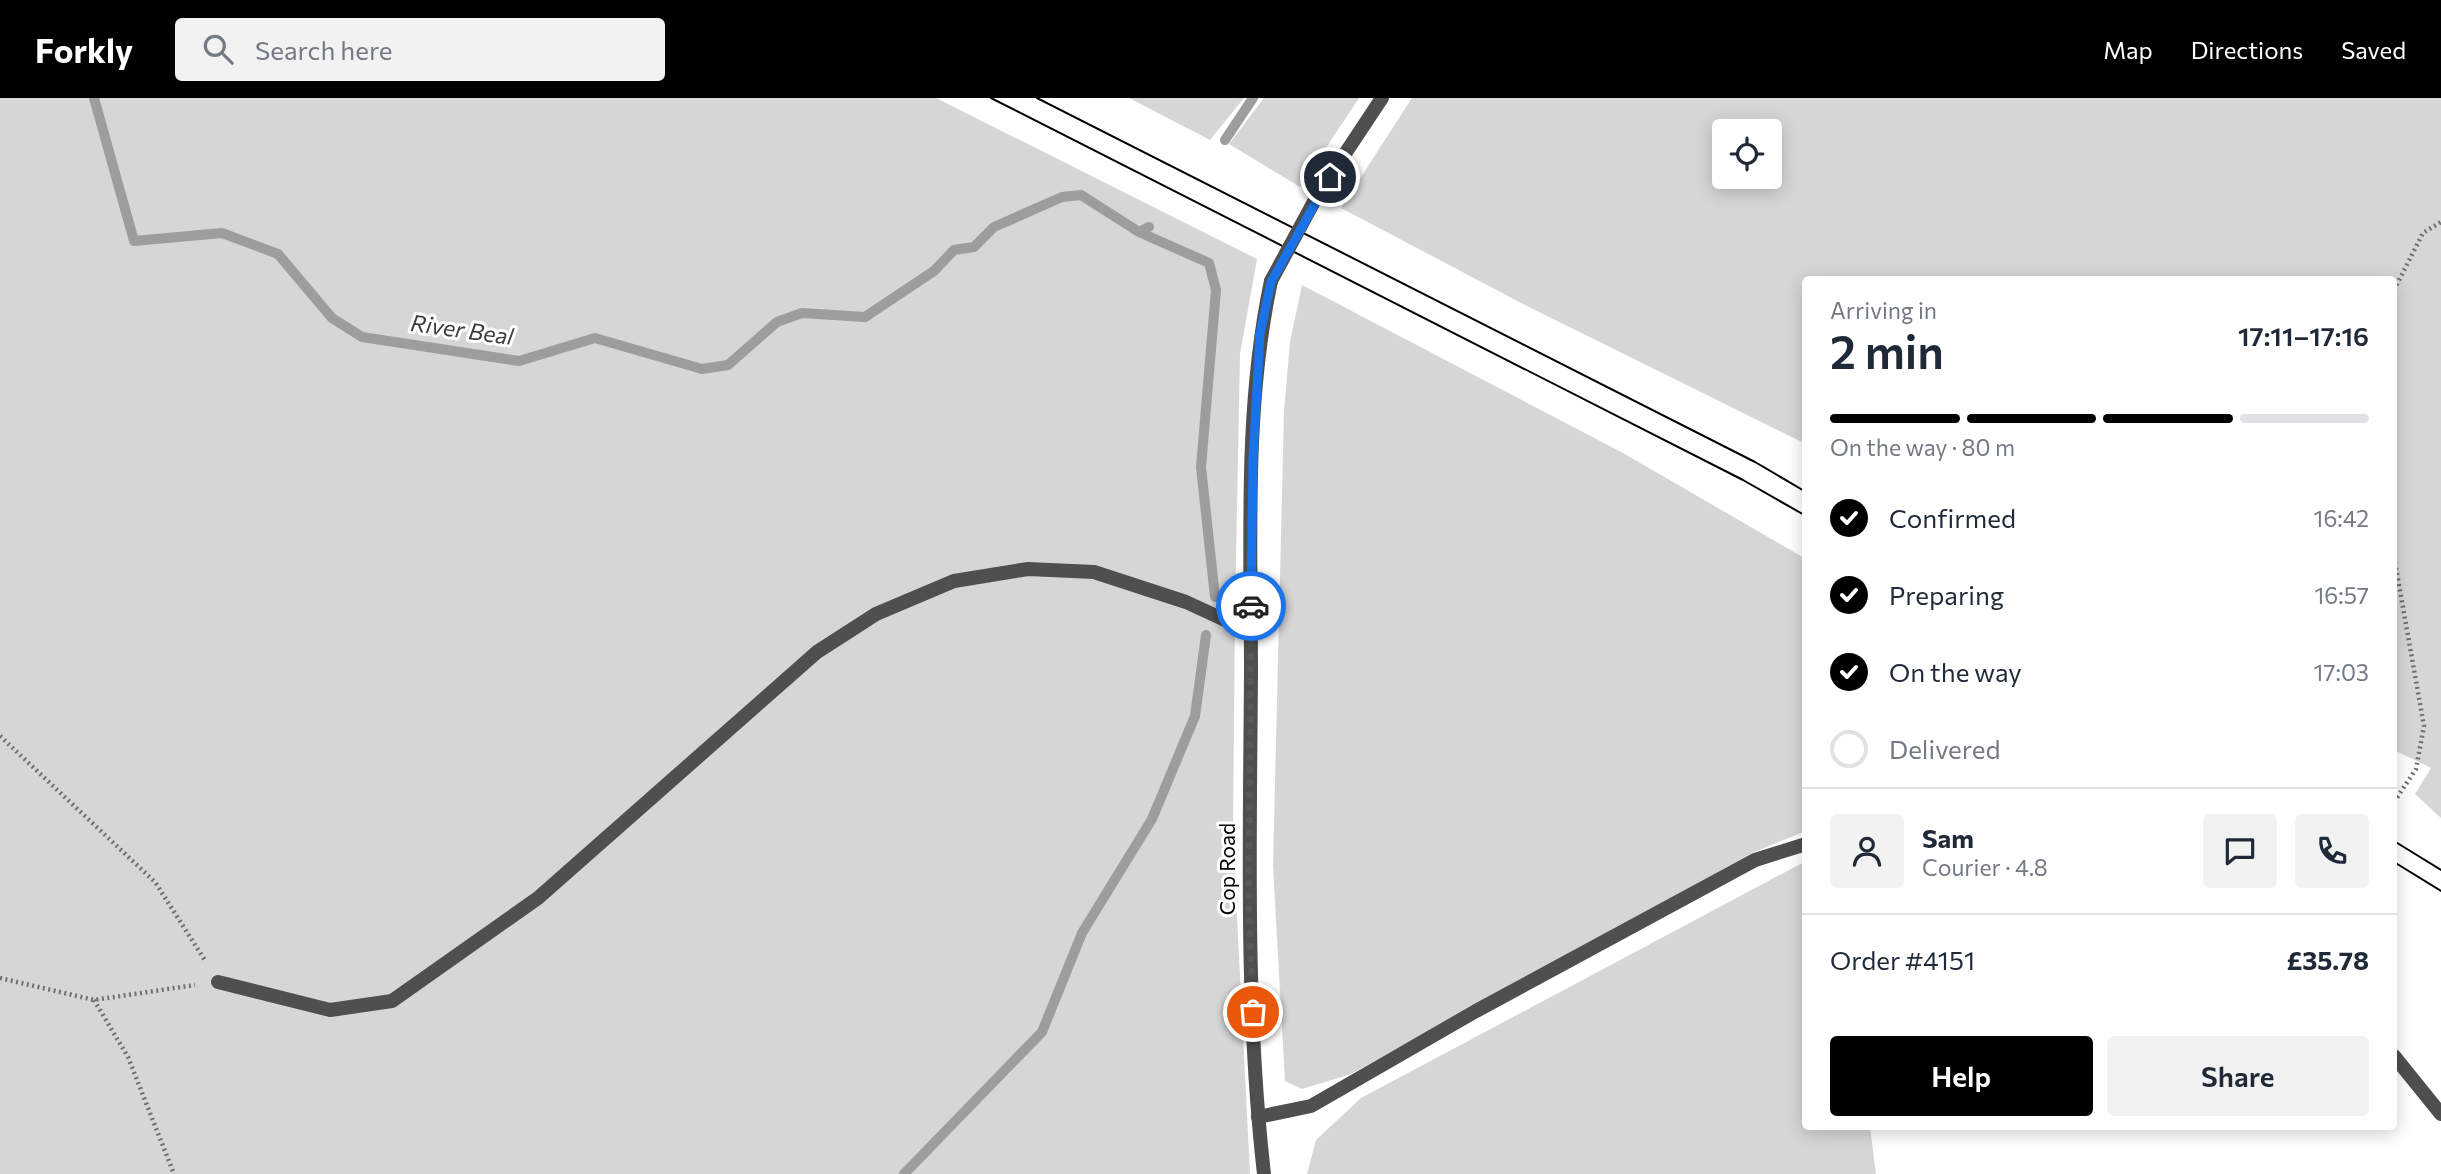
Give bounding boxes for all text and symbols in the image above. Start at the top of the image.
search box [175,18,665,81]
text: Forkly [35,29,133,70]
icon: search [199,30,237,68]
text: Search here [255,34,393,65]
text: Map [2103,35,2153,64]
text: Directions [2191,35,2303,64]
text: Saved [2341,35,2406,64]
map controls [1712,119,1782,189]
button: locate [1712,119,1782,189]
pin [1300,147,1360,207]
icon: home [1311,158,1349,196]
text: Arriving in [1830,296,1937,324]
water label: River Beal [409,308,516,350]
text: 17:11–17:16 [2238,320,2369,351]
text: 2 min [1830,322,1944,378]
text: On the way · 80 m [1830,433,2015,461]
icon: check [1830,499,1868,537]
text: Confirmed [1889,502,2016,533]
text: 16:42 [2314,504,2369,532]
courier [1216,571,1286,641]
icon: check [1830,576,1868,614]
text: Preparing [1889,579,2004,610]
text: 16:57 [2314,581,2369,609]
icon: car [1232,587,1270,625]
icon: check [1830,653,1868,691]
text: On the way [1889,656,2022,687]
text: 17:03 [2314,658,2369,686]
text: Delivered [1889,733,2000,764]
button: person [1830,814,1904,888]
button: chat [2203,814,2277,888]
button: phone [2295,814,2369,888]
text: Sam [1922,822,1974,853]
street label: Cop Road [1214,823,1239,915]
text: Courier · 4.8 [1922,853,2048,881]
text: Order #4151 [1830,944,1975,975]
text: £35.78 [2286,944,2369,975]
pin [1223,982,1283,1042]
icon: bag [1234,993,1272,1031]
button: Help [1830,1036,2093,1116]
button: Share [2107,1036,2369,1116]

